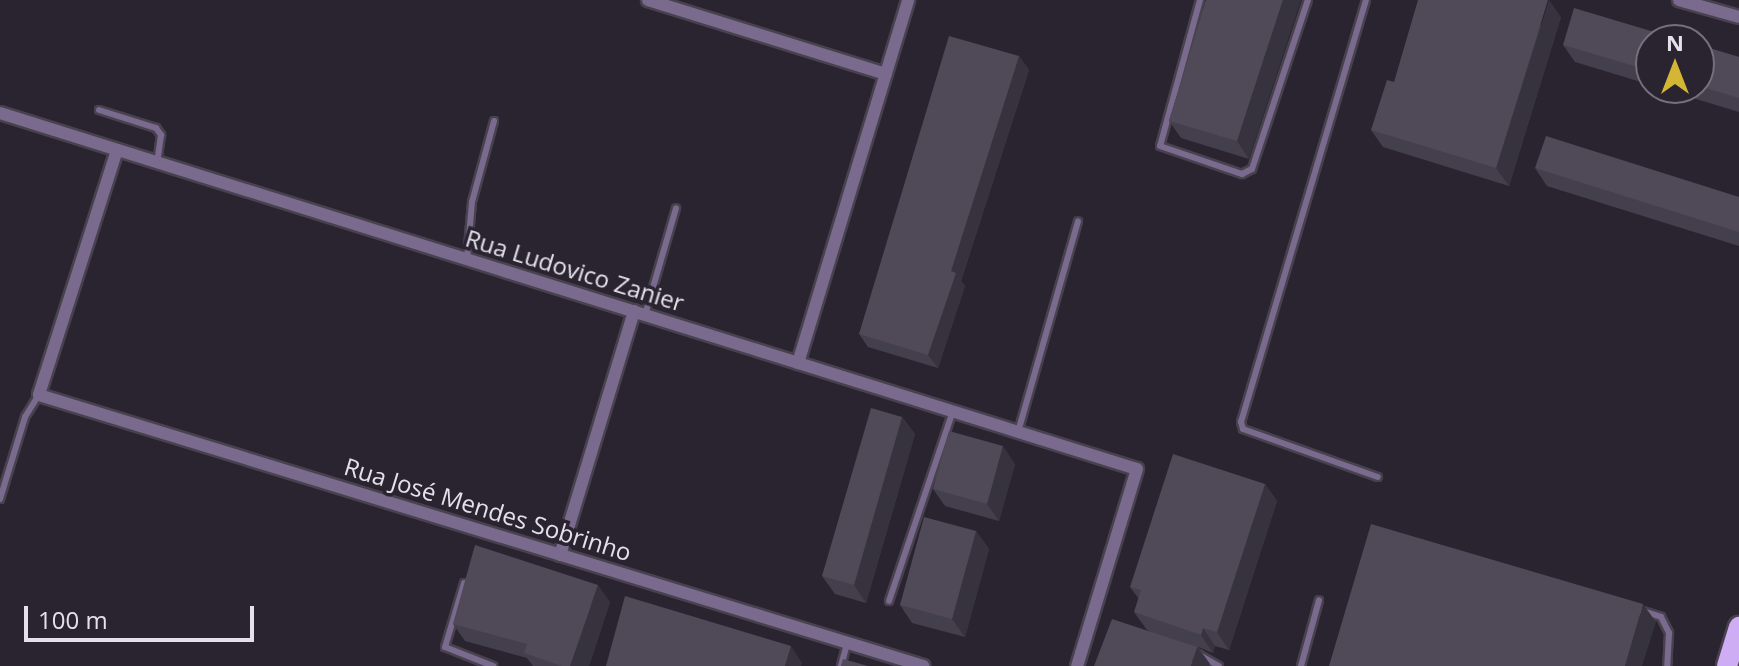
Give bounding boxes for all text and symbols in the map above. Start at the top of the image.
north arrow [1635,24,1715,104]
text: N [1666,27,1684,57]
street label: Rua Ludovico Zanier [462,223,688,317]
street label: Rua José Mendes Sobrinho [341,452,635,566]
scale bar [28,590,258,640]
text: 100 m [38,603,108,636]

